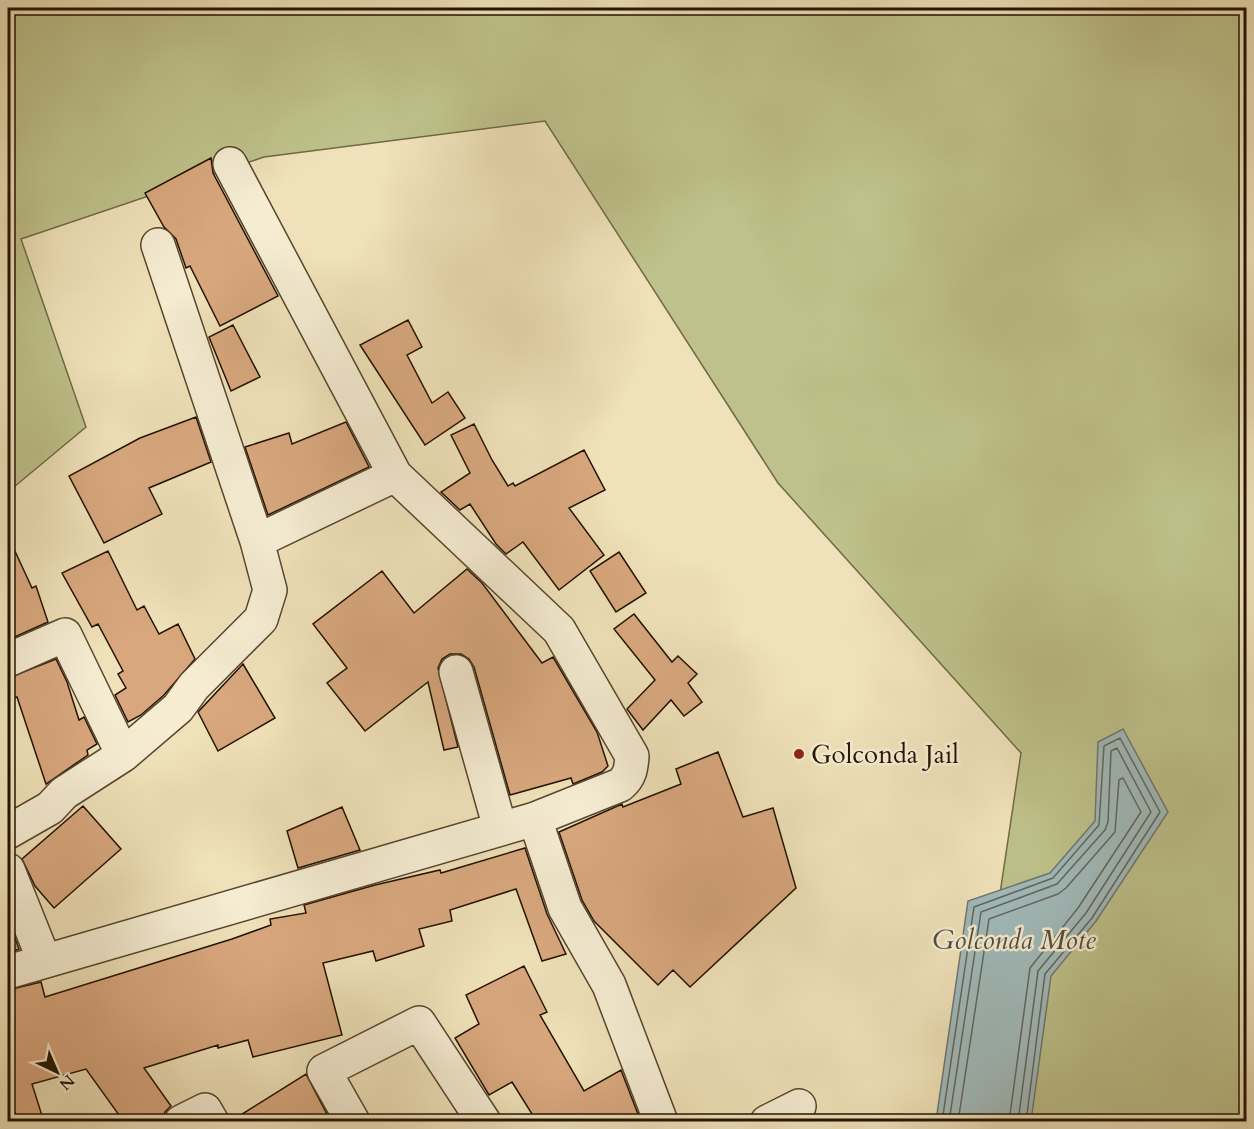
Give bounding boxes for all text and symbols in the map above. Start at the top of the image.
place label: Golconda Jail [811,737,959,772]
marker: Golconda Jail [792,747,806,761]
water label: Golconda Mote [932,922,1096,959]
north arrow [27,1042,87,1102]
text: N [54,1069,79,1095]

